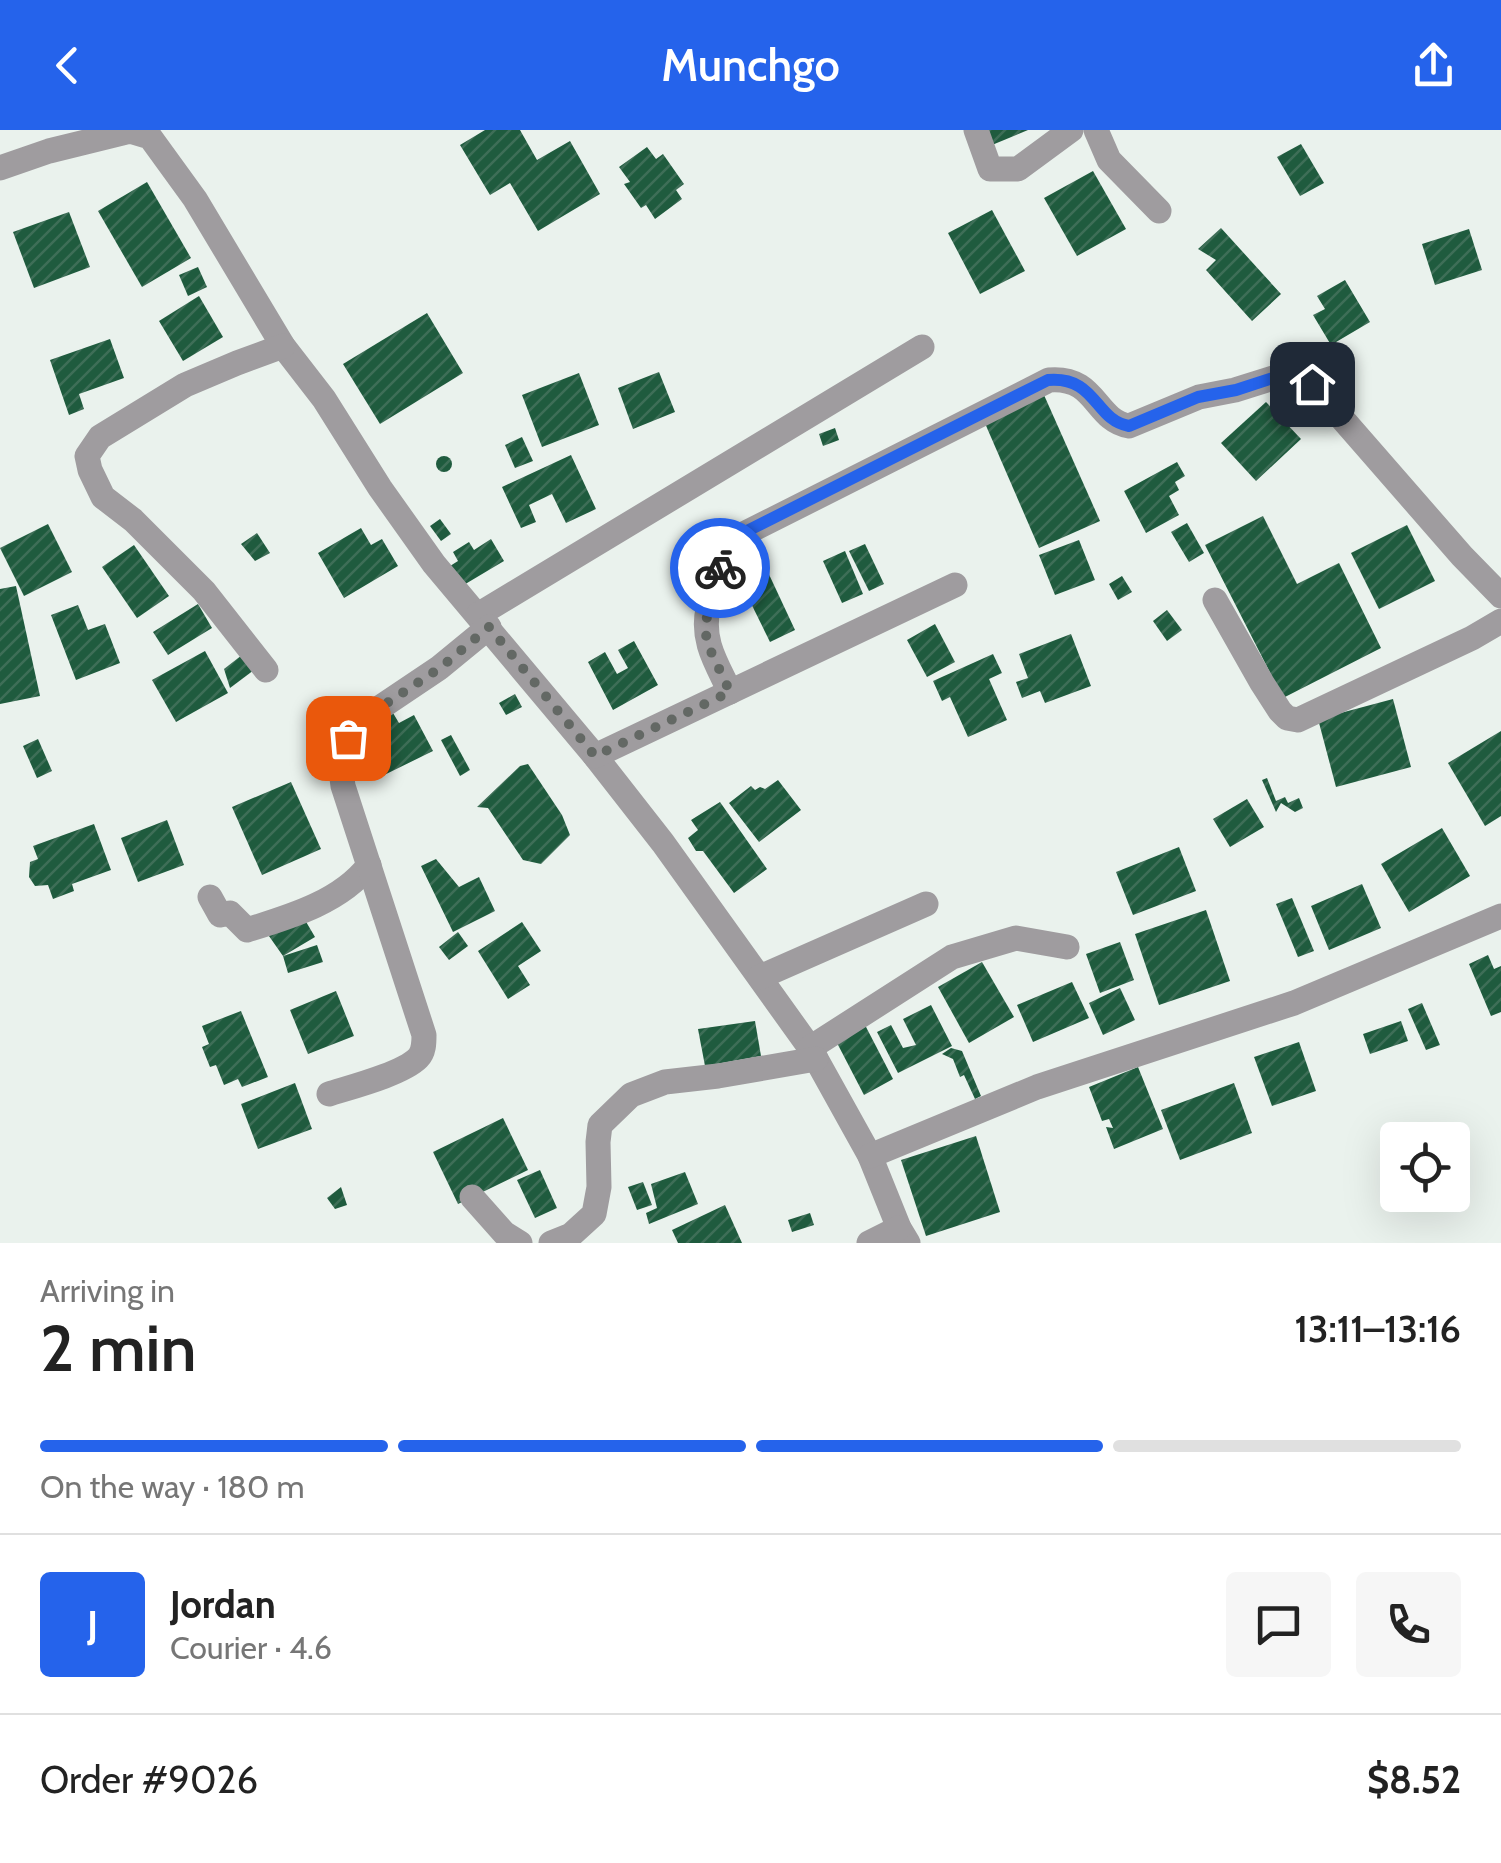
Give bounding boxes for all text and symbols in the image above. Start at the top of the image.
icon: back [40,38,95,93]
text: Munchgo [661,38,840,92]
icon: share [1406,38,1461,93]
pin [1270,342,1355,427]
icon: home [1285,357,1340,412]
courier [670,518,770,618]
icon: bike [693,541,748,596]
pin [306,696,391,781]
icon: bag [321,711,376,766]
map controls [1380,1122,1470,1212]
button: locate [1380,1122,1470,1212]
text: Arriving in [40,1271,175,1310]
text: 13:11–13:16 [1295,1305,1461,1352]
text: 2 min [40,1308,197,1387]
text: On the way · 180 m [40,1467,305,1506]
button: chat [1226,1572,1331,1677]
button: phone [1356,1572,1461,1677]
text: Jordan [170,1581,276,1628]
text: J [87,1601,98,1648]
text: Courier · 4.6 [170,1628,332,1667]
text: Order #9026 [40,1756,258,1803]
text: $8.52 [1367,1756,1461,1803]

